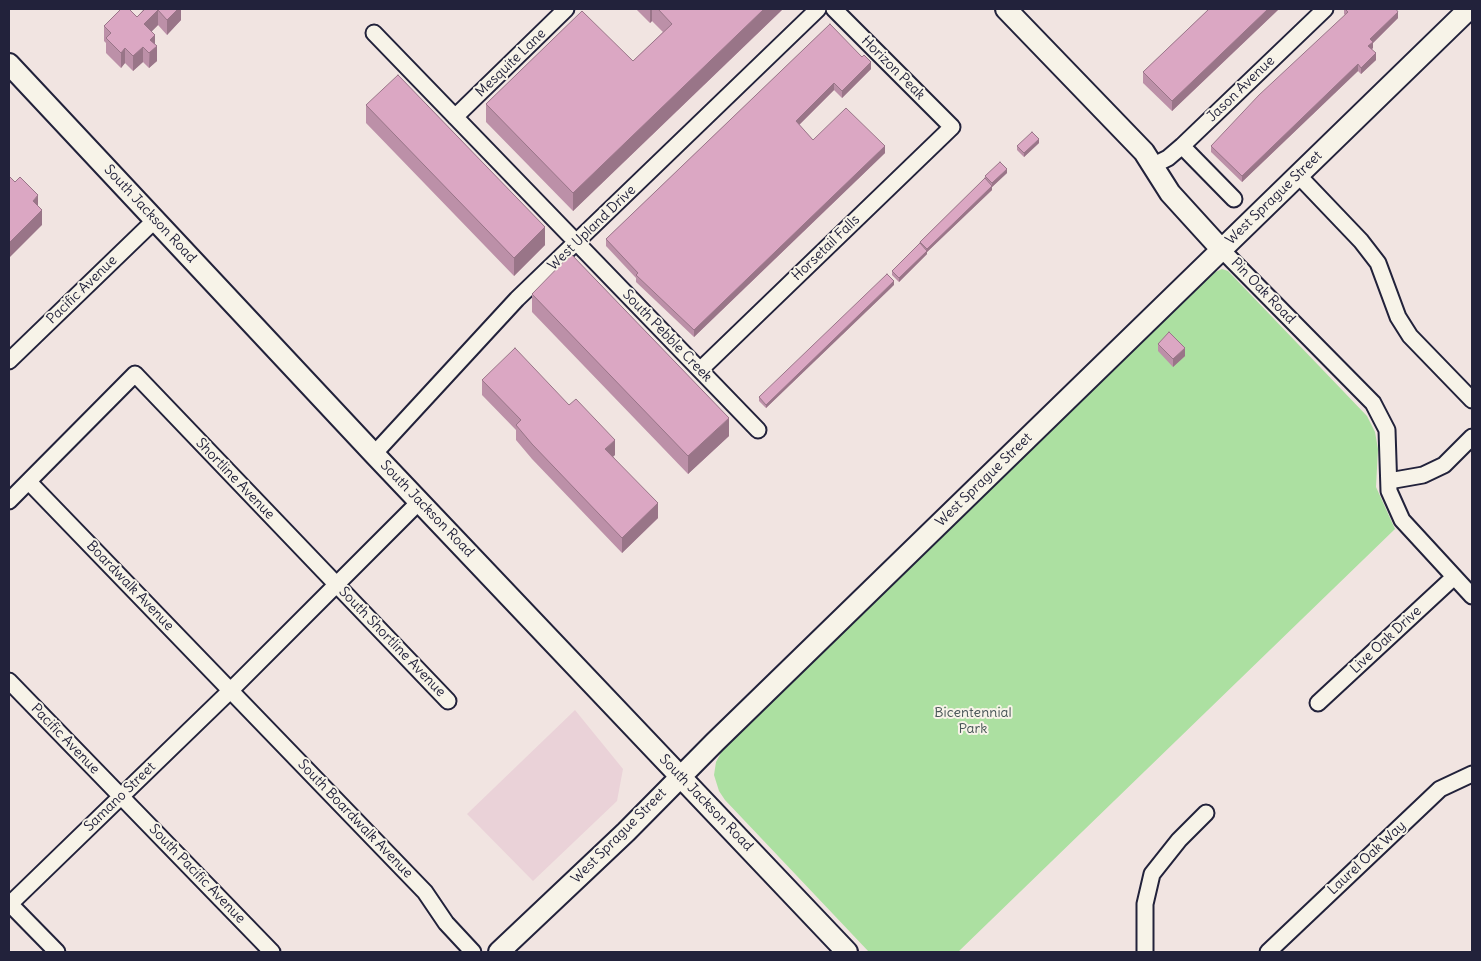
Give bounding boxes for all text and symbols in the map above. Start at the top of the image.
street label: Mesquite Lane [472,25,550,101]
street label: Horizon Peak [858,33,928,103]
street label: Jason Avenue [1204,53,1278,125]
street label: West Sprague Street [1222,148,1326,248]
street label: South Jackson Road [100,162,200,266]
street label: West Upland Drive [545,182,639,274]
street label: Horsetail Falls [789,211,863,285]
street label: Pacific Avenue [43,252,121,328]
street label: Pin Oak Road [1227,255,1299,327]
street label: South Pebble Creek [619,286,715,386]
street label: West Sprague Street [932,430,1036,530]
street label: Shortline Avenue [192,435,278,523]
street label: South Jackson Road [377,457,477,561]
street label: Boardwalk Avenue [83,538,177,634]
street label: South Shortline Avenue [335,584,449,700]
street label: Live Oak Drive [1347,603,1425,677]
street label: Pacific Avenue [27,700,103,778]
park label: Bicentennial Park [934,705,1012,738]
street label: South Jackson Road [656,751,756,855]
street label: South Boardwalk Avenue [294,756,416,882]
street label: Samano Street [81,759,159,835]
street label: West Sprague Street [568,785,670,887]
street label: Laurel Oak Way [1325,818,1409,898]
street label: South Pacific Avenue [145,821,249,927]

